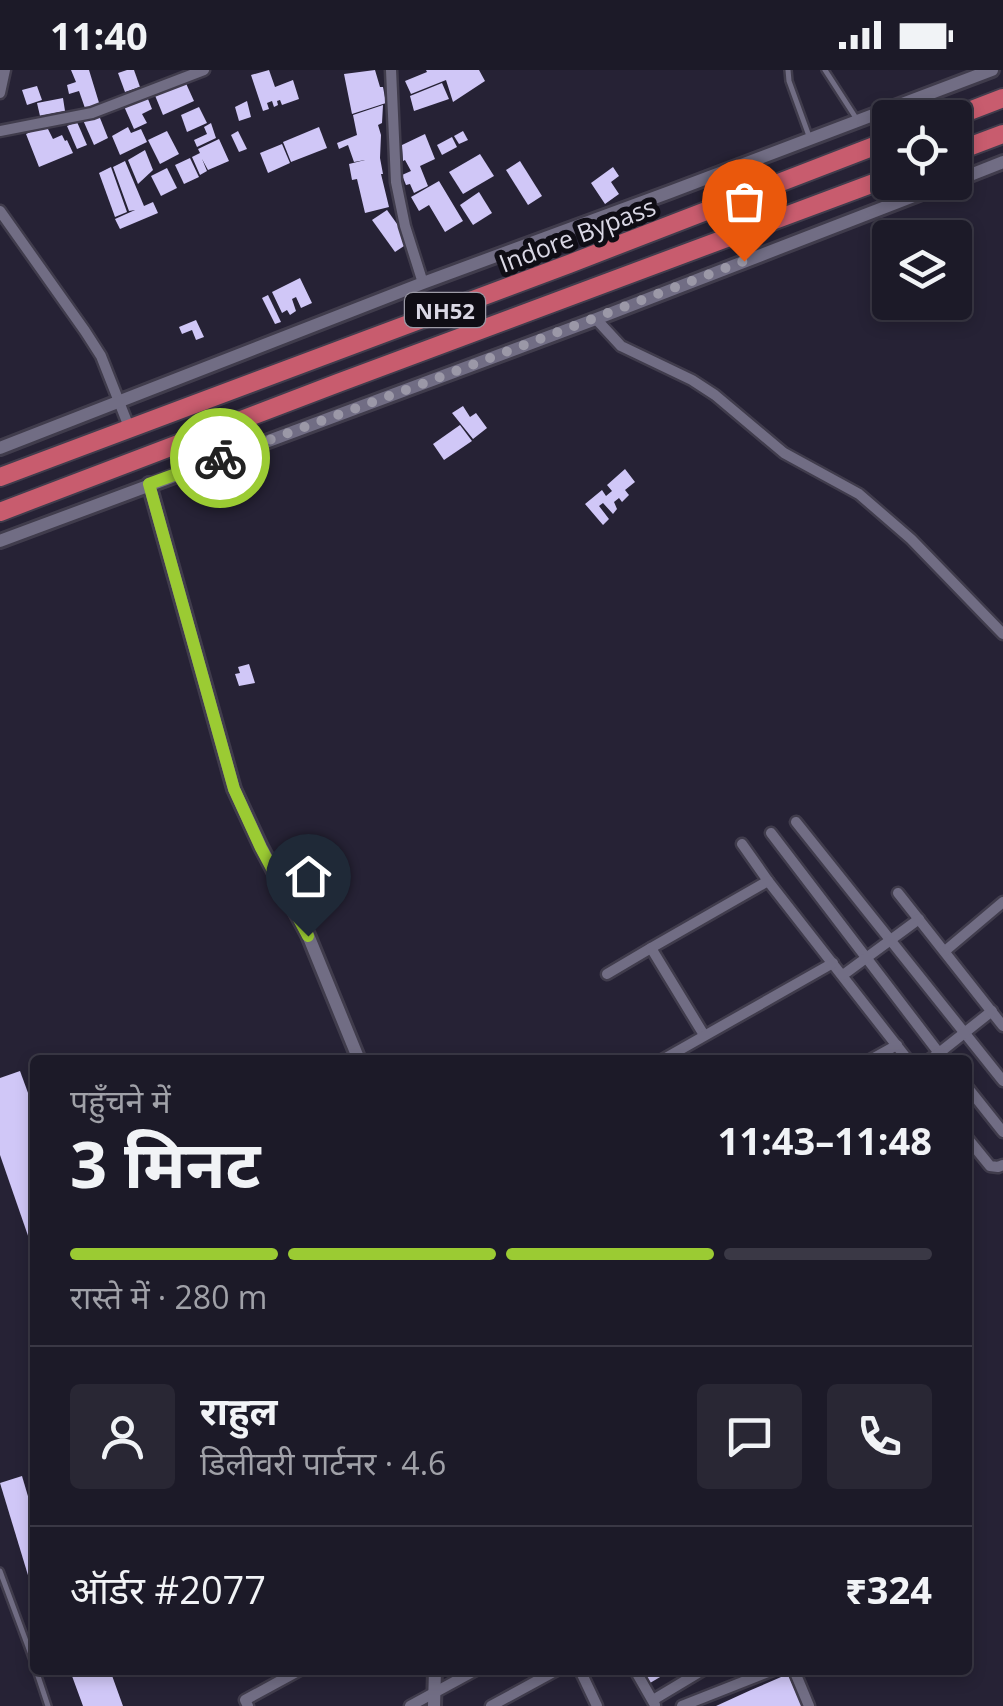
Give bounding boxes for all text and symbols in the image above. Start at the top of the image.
text: 11:40 [50,9,148,61]
map controls [872,100,972,320]
button: locate [872,100,972,200]
pin [702,159,787,262]
icon: bag [717,174,772,229]
street label: Indore Bypass [494,189,660,279]
button: layers [872,220,972,320]
road number: NH52 [405,293,485,327]
courier [170,408,270,508]
icon: bike [193,431,248,486]
pin [266,834,351,937]
icon: home [281,849,336,904]
text: पहुँचने में [70,1079,171,1122]
text: 11:43–11:48 [718,1114,932,1166]
text: 3 मिनट [70,1119,261,1207]
text: रास्ते में · 280 m [70,1275,267,1318]
button: person [70,1384,175,1489]
text: राहुल [200,1384,277,1436]
button: chat [697,1384,802,1489]
button: phone [827,1384,932,1489]
text: डिलीवरी पार्टनर · 4.6 [200,1441,446,1484]
text: ऑर्डर #2077 [70,1563,266,1615]
text: ₹324 [845,1563,932,1615]

